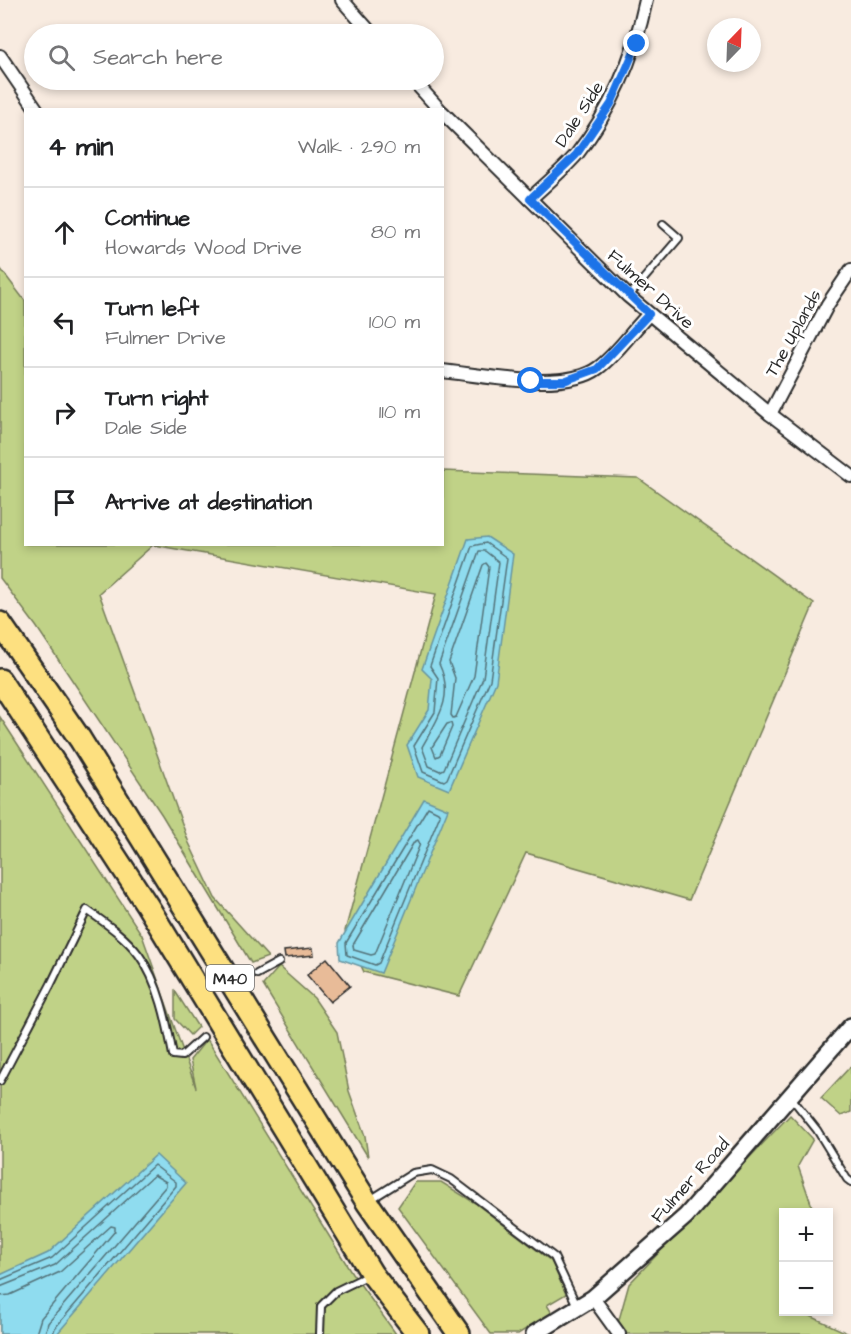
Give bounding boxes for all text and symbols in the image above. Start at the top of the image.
north arrow [707,18,761,72]
search box [24,24,444,90]
route end [623,30,649,56]
icon: search [45,41,78,74]
text: Search here [93,42,223,73]
street label: Dale Side [549,76,610,152]
text: 4 min [48,129,113,165]
text: Walk · 290 m [298,133,420,161]
text: Continue [105,203,190,234]
icon: ahead [48,216,81,249]
text: 80 m [371,218,420,246]
text: Howards Wood Drive [105,234,302,262]
street label: Fulmer Drive [602,244,700,335]
street label: The Uplands [759,285,828,381]
text: Turn left [105,293,199,324]
icon: left [48,306,81,339]
text: 100 m [369,308,420,336]
text: Fulmer Drive [105,324,226,352]
route start [517,367,543,393]
text: Turn right [105,383,208,414]
icon: right [48,396,81,429]
text: 110 m [379,398,420,426]
text: Dale Side [105,414,187,442]
icon: arrive [48,486,81,519]
text: Arrive at destination [105,487,312,518]
road number: M40 [206,965,254,991]
street label: Fulmer Road [645,1132,735,1228]
map controls [779,1208,833,1316]
button: + [779,1208,833,1262]
button: − [779,1262,833,1316]

